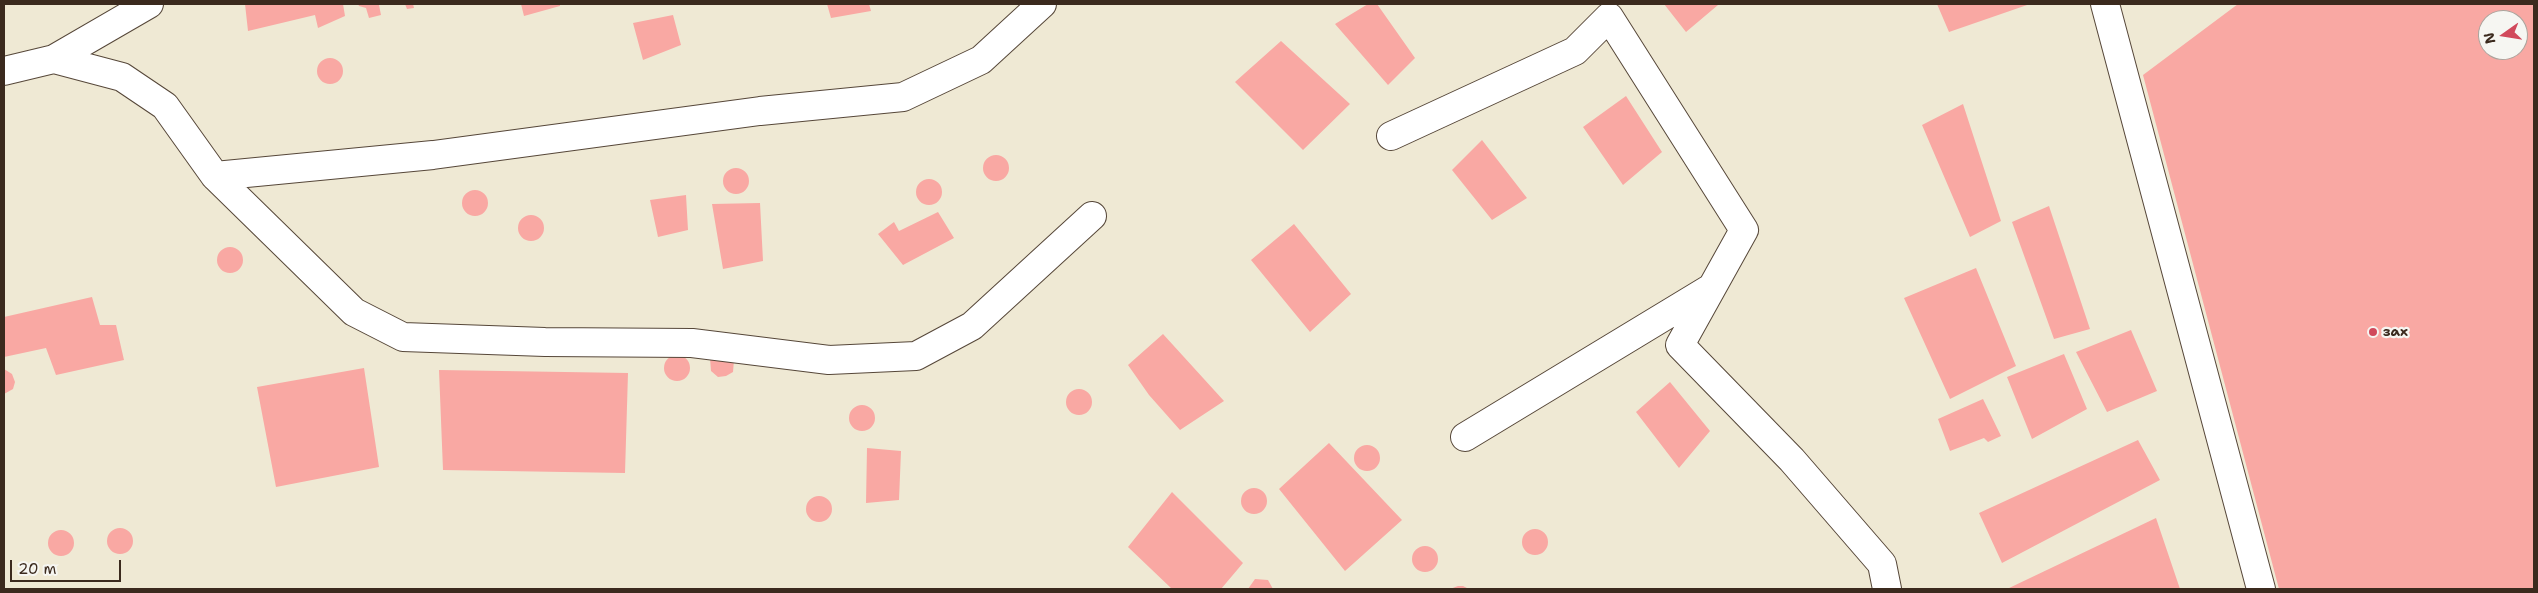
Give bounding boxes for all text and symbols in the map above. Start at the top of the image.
north arrow [2478,10,2528,60]
text: N [2479,31,2499,46]
place label: зах [2383,324,2408,340]
marker: зах [2367,326,2379,338]
scale bar [12,550,124,582]
text: 20 m [18,559,57,579]

